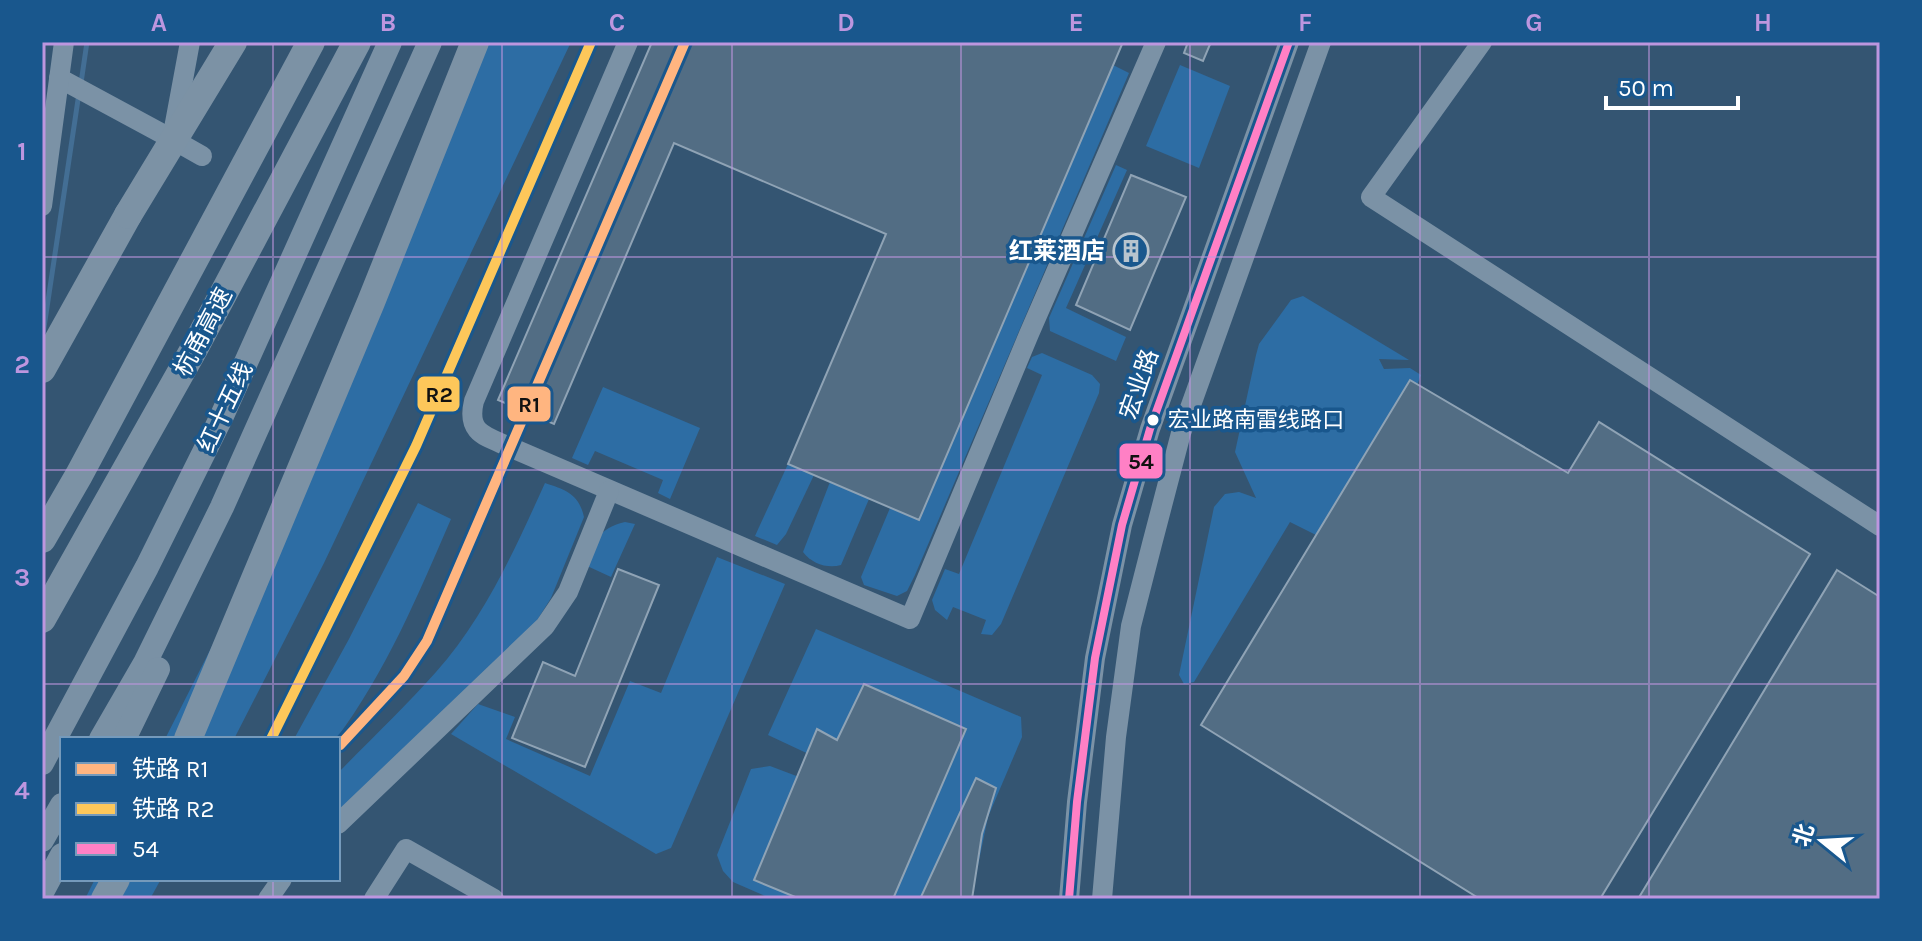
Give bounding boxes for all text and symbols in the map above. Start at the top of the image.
text: A [151,7,167,38]
text: B [380,7,396,38]
text: C [609,7,625,38]
text: D [837,7,855,38]
text: E [1068,7,1084,38]
text: F [1298,7,1312,38]
text: G [1525,7,1543,38]
text: H [1754,7,1772,38]
scale bar [1606,60,1738,110]
text: 50 m [1618,74,1674,102]
text: 1 [17,136,27,167]
building icon: 红莱酒店 [1112,232,1150,270]
place label: 红莱酒店 [1009,237,1105,265]
street label: 杭甬高速 [168,283,238,381]
street label: 宏业路 [1114,345,1164,423]
text: 2 [14,349,30,380]
street label: 红十五线 [192,358,258,456]
line badge: R2 [416,375,461,413]
text: R2 [425,382,453,408]
line badge: R1 [506,385,552,423]
text: R1 [518,392,540,418]
place label: 宏业路南雷线路口 [1168,407,1344,433]
marker: 宏业路南雷线路口 [1145,412,1161,428]
line badge: 54 [1118,442,1164,480]
text: 54 [1128,449,1154,475]
text: 3 [14,562,30,593]
legend [60,737,340,881]
text: 铁路 R1 [132,755,208,783]
text: 4 [14,775,30,806]
text: 铁路 R2 [132,795,214,823]
north arrow [1782,801,1862,881]
text: 北 [1788,821,1820,850]
text: 54 [132,835,159,863]

